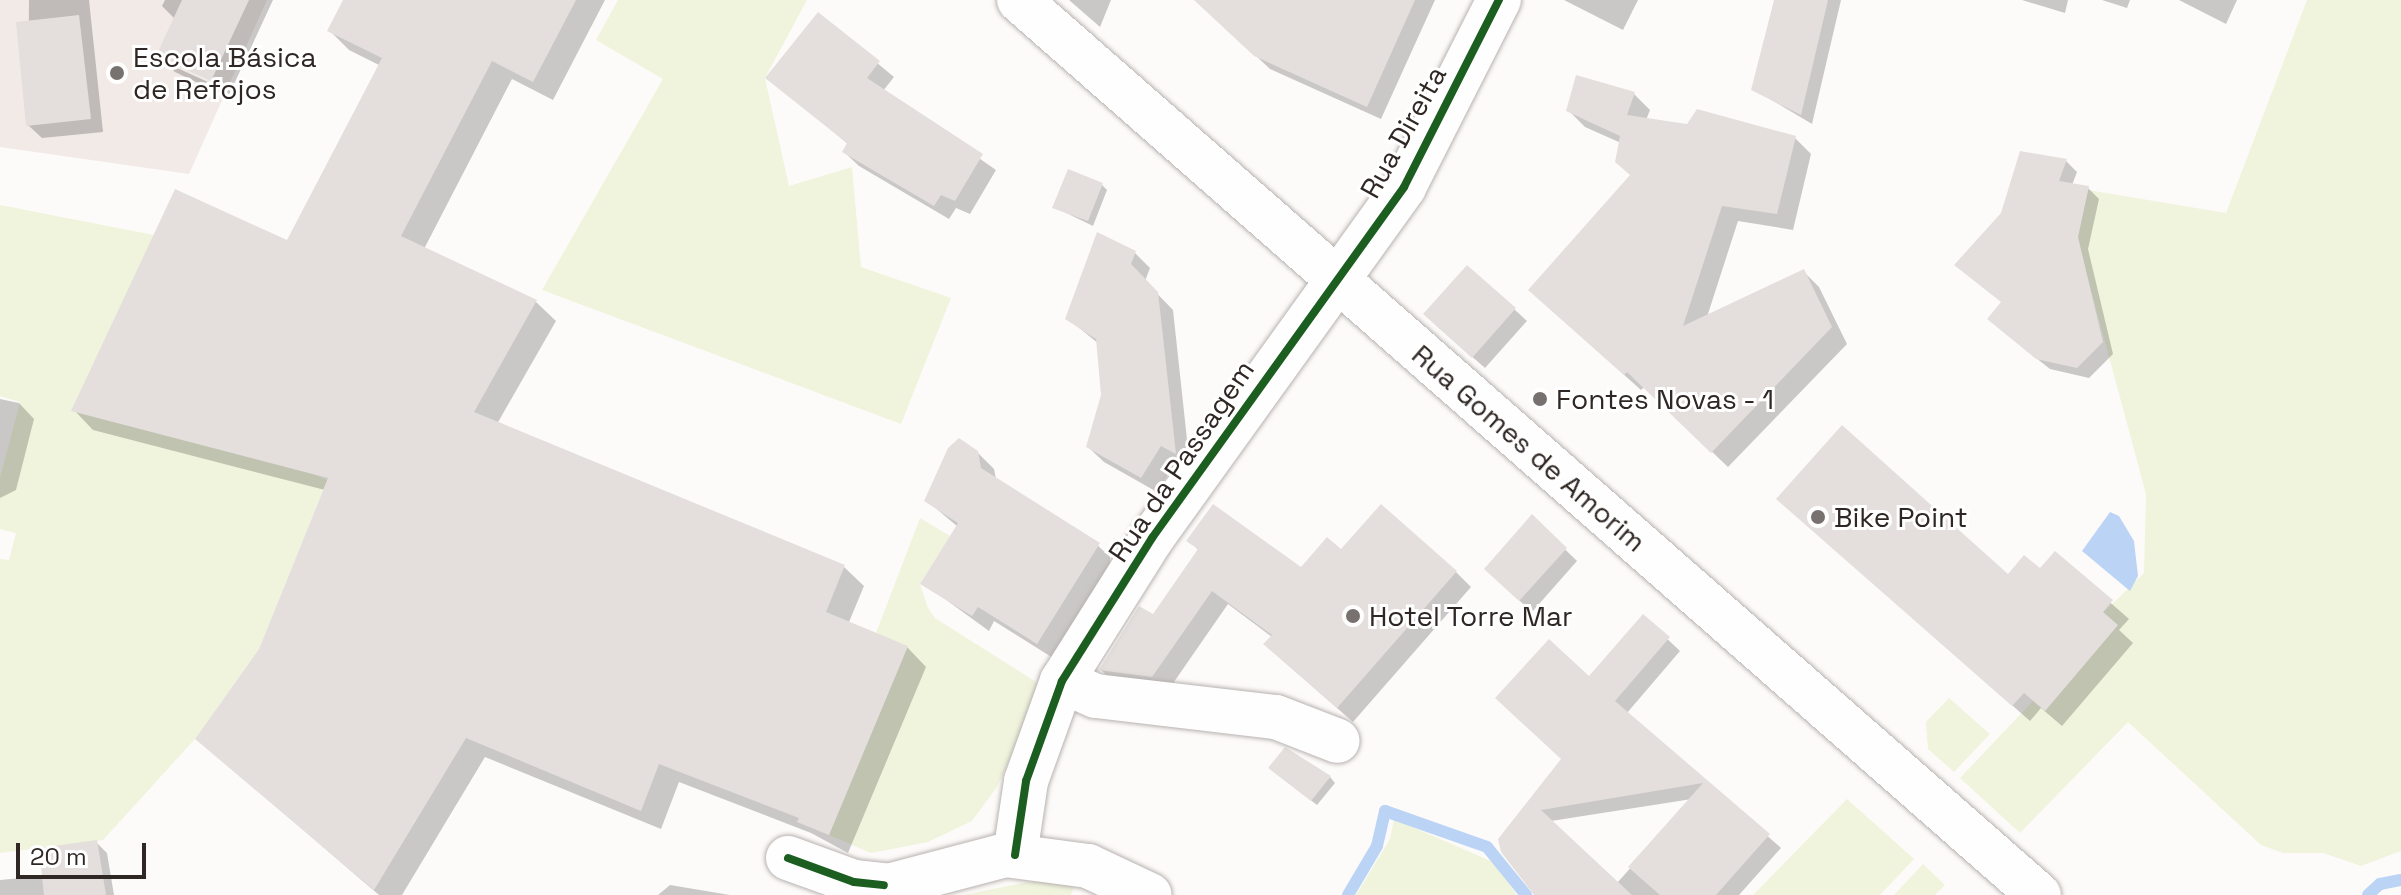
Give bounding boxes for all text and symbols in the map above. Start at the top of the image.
place label: Escola Básica de Refojos [133,40,317,106]
street label: Rua Direita [1353,60,1453,204]
marker: Escola Básica de Refojos [108,64,126,82]
street label: Rua Gomes de Amorim [1405,337,1653,559]
street label: Rua da Passagem [1101,354,1261,568]
place label: Fontes Novas - 1 [1556,382,1775,416]
marker: Fontes Novas - 1 [1531,390,1549,408]
place label: Bike Point [1834,500,1968,534]
marker: Bike Point [1809,508,1827,526]
place label: Hotel Torre Mar [1369,599,1573,633]
marker: Hotel Torre Mar [1344,607,1362,625]
scale bar [20,827,150,877]
text: 20 m [30,841,87,872]

